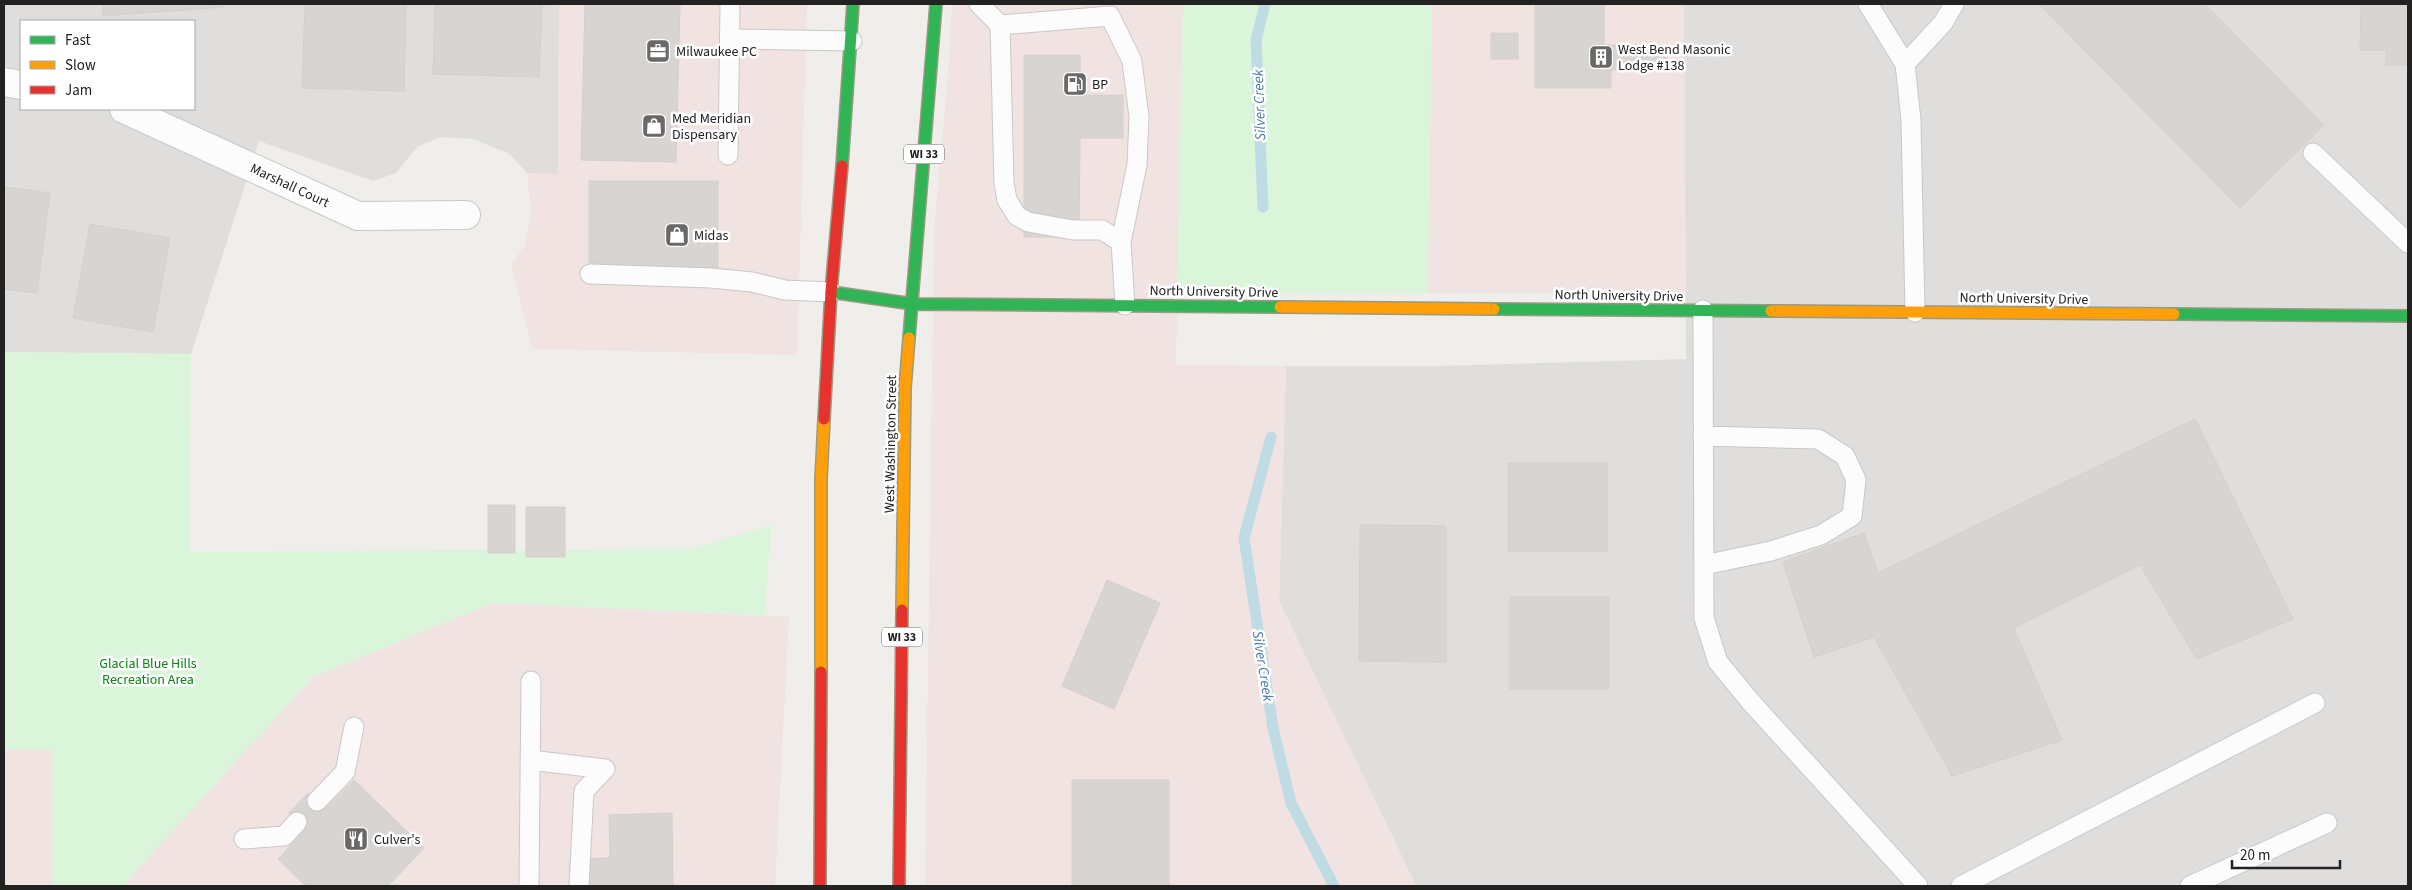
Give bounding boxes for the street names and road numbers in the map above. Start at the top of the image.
road number: WI 33 [904,144,944,164]
street label: Marshall Court [247,159,333,213]
street label: North University Drive [1149,281,1279,303]
street label: North University Drive [1554,285,1684,307]
street label: North University Drive [1959,288,2089,310]
street label: West Washington Street [880,374,902,513]
road number: WI 33 [882,628,922,646]

